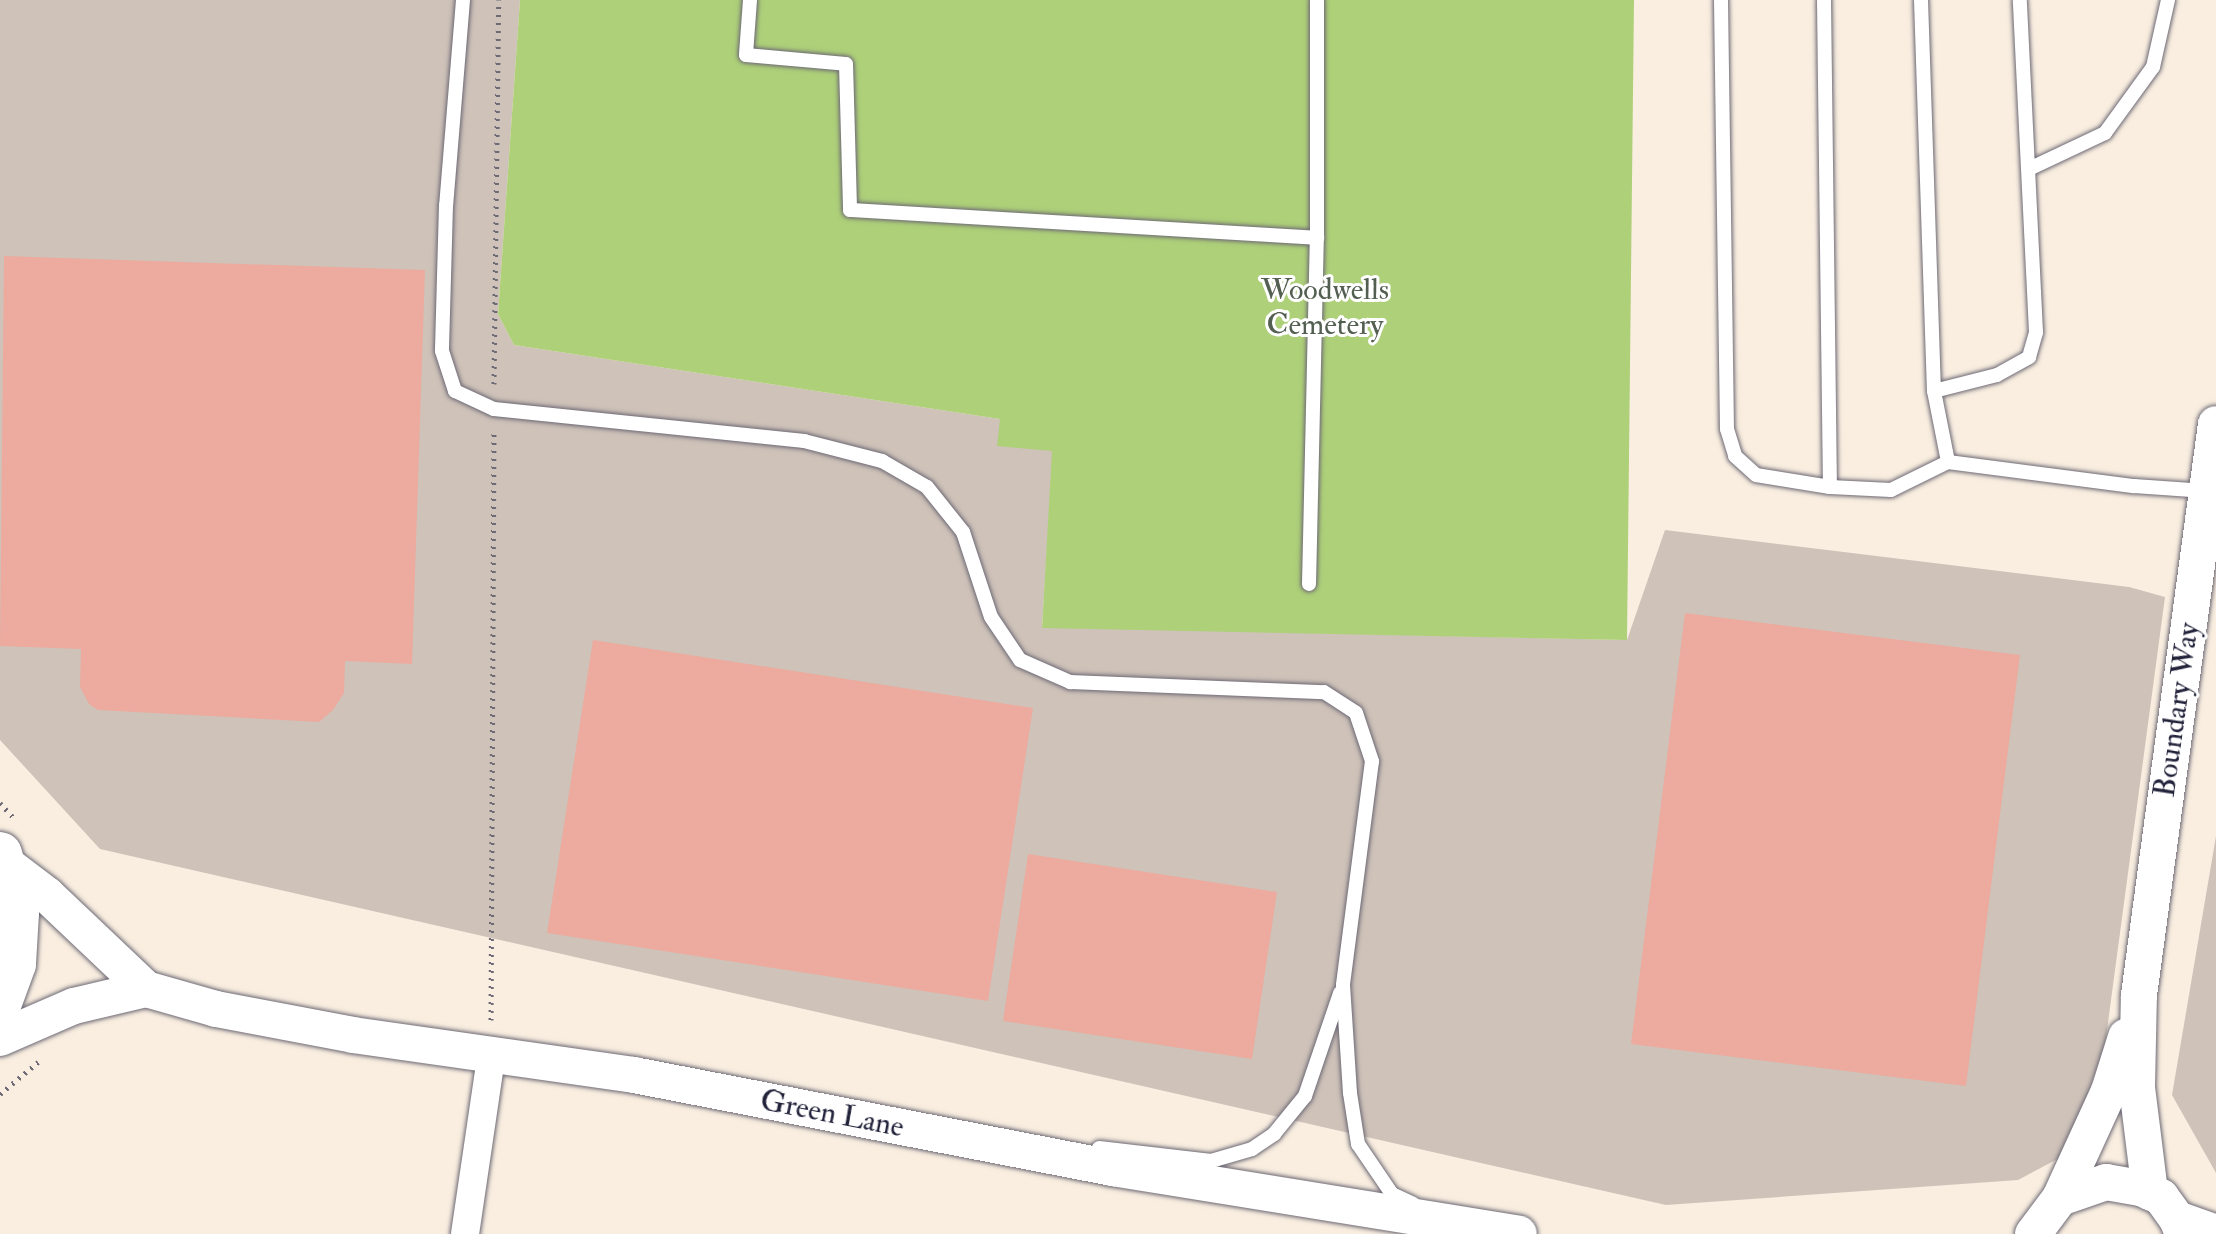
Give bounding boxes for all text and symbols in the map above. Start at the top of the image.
park label: Woodwells Cemetery [1261,272,1389,342]
street label: Boundary Way [2147,620,2207,800]
street label: Green Lane [757,1082,907,1146]

